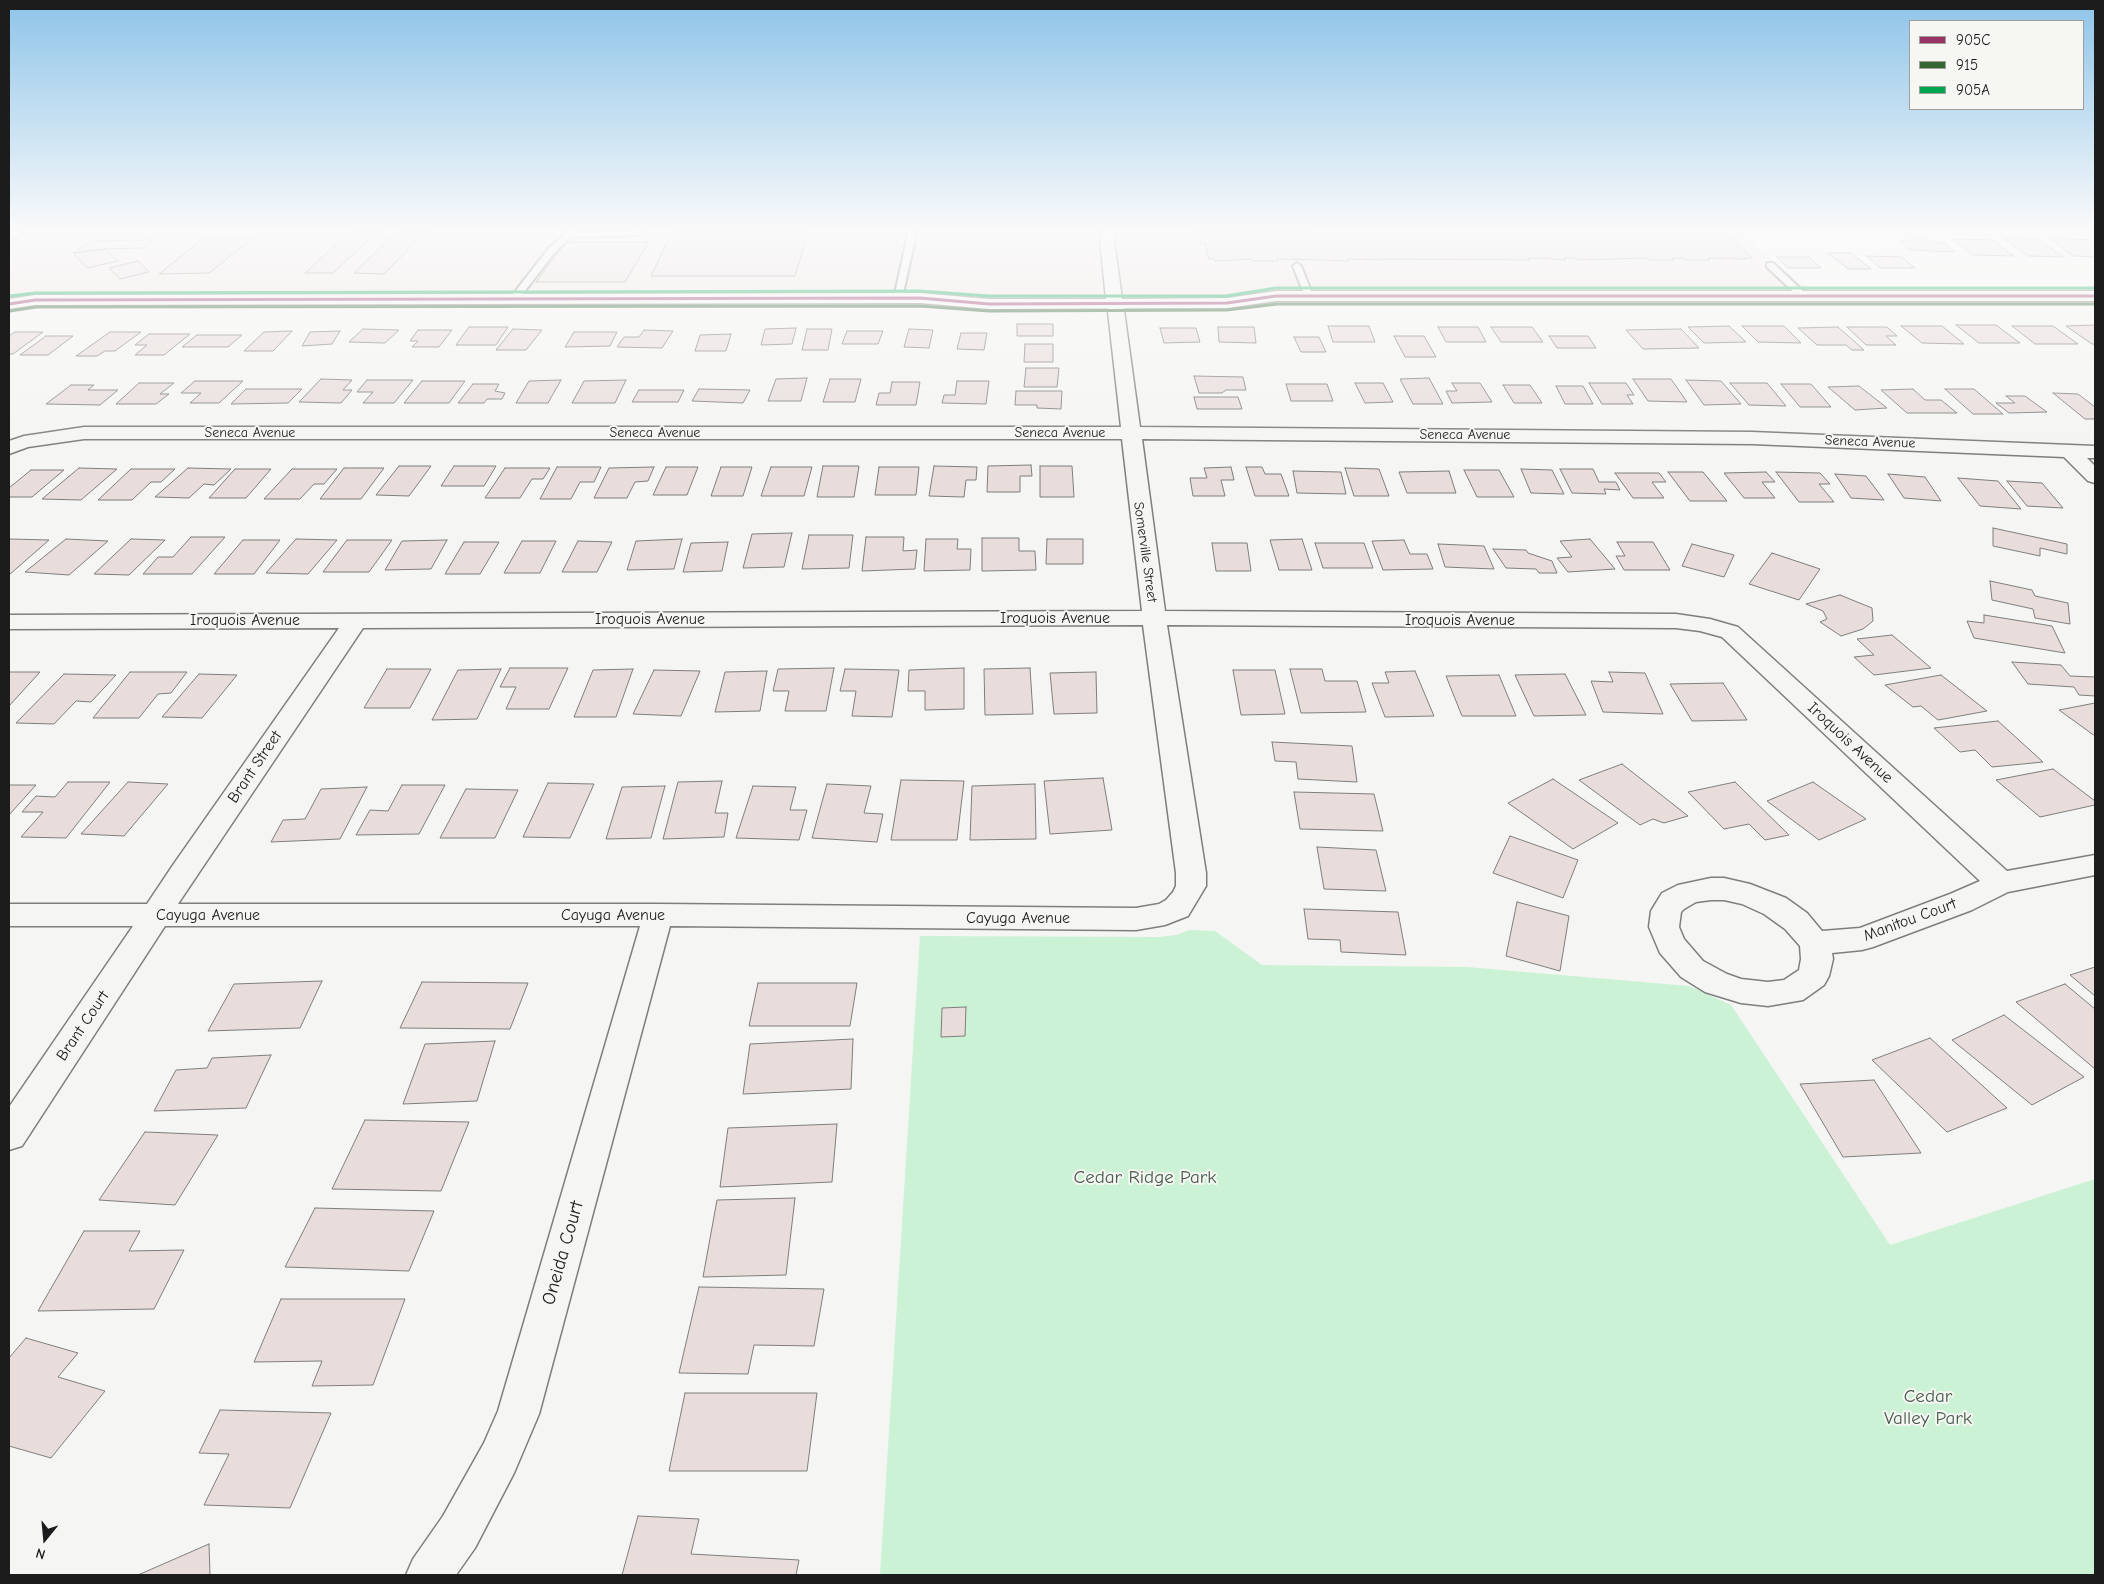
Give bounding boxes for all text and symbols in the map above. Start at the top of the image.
legend [1909,20,2084,110]
text: 905C [1956,31,1990,49]
text: 915 [1956,56,1978,74]
text: 905A [1956,81,1990,99]
street label: Seneca Avenue [205,425,295,441]
street label: Seneca Avenue [610,425,700,441]
street label: Seneca Avenue [1015,425,1105,441]
street label: Seneca Avenue [1420,427,1510,443]
street label: Seneca Avenue [1824,432,1916,452]
street label: Somerville Street [1130,501,1160,603]
street label: Iroquois Avenue [1000,608,1110,628]
street label: Iroquois Avenue [595,609,705,629]
street label: Iroquois Avenue [190,610,300,630]
street label: Iroquois Avenue [1405,610,1515,630]
street label: Iroquois Avenue [1803,698,1897,788]
street label: Brant Street [224,727,286,807]
street label: Manitou Court [1861,894,1959,946]
street label: Cayuga Avenue [156,905,260,925]
street label: Cayuga Avenue [561,905,665,925]
street label: Cayuga Avenue [966,908,1070,928]
street label: Brant Court [53,987,113,1065]
park label: Cedar Ridge Park [1074,1167,1216,1189]
street label: Oneida Court [537,1198,589,1308]
park label: Cedar Valley Park [1884,1386,1972,1430]
north arrow [20,1514,70,1564]
text: N [34,1544,47,1563]

